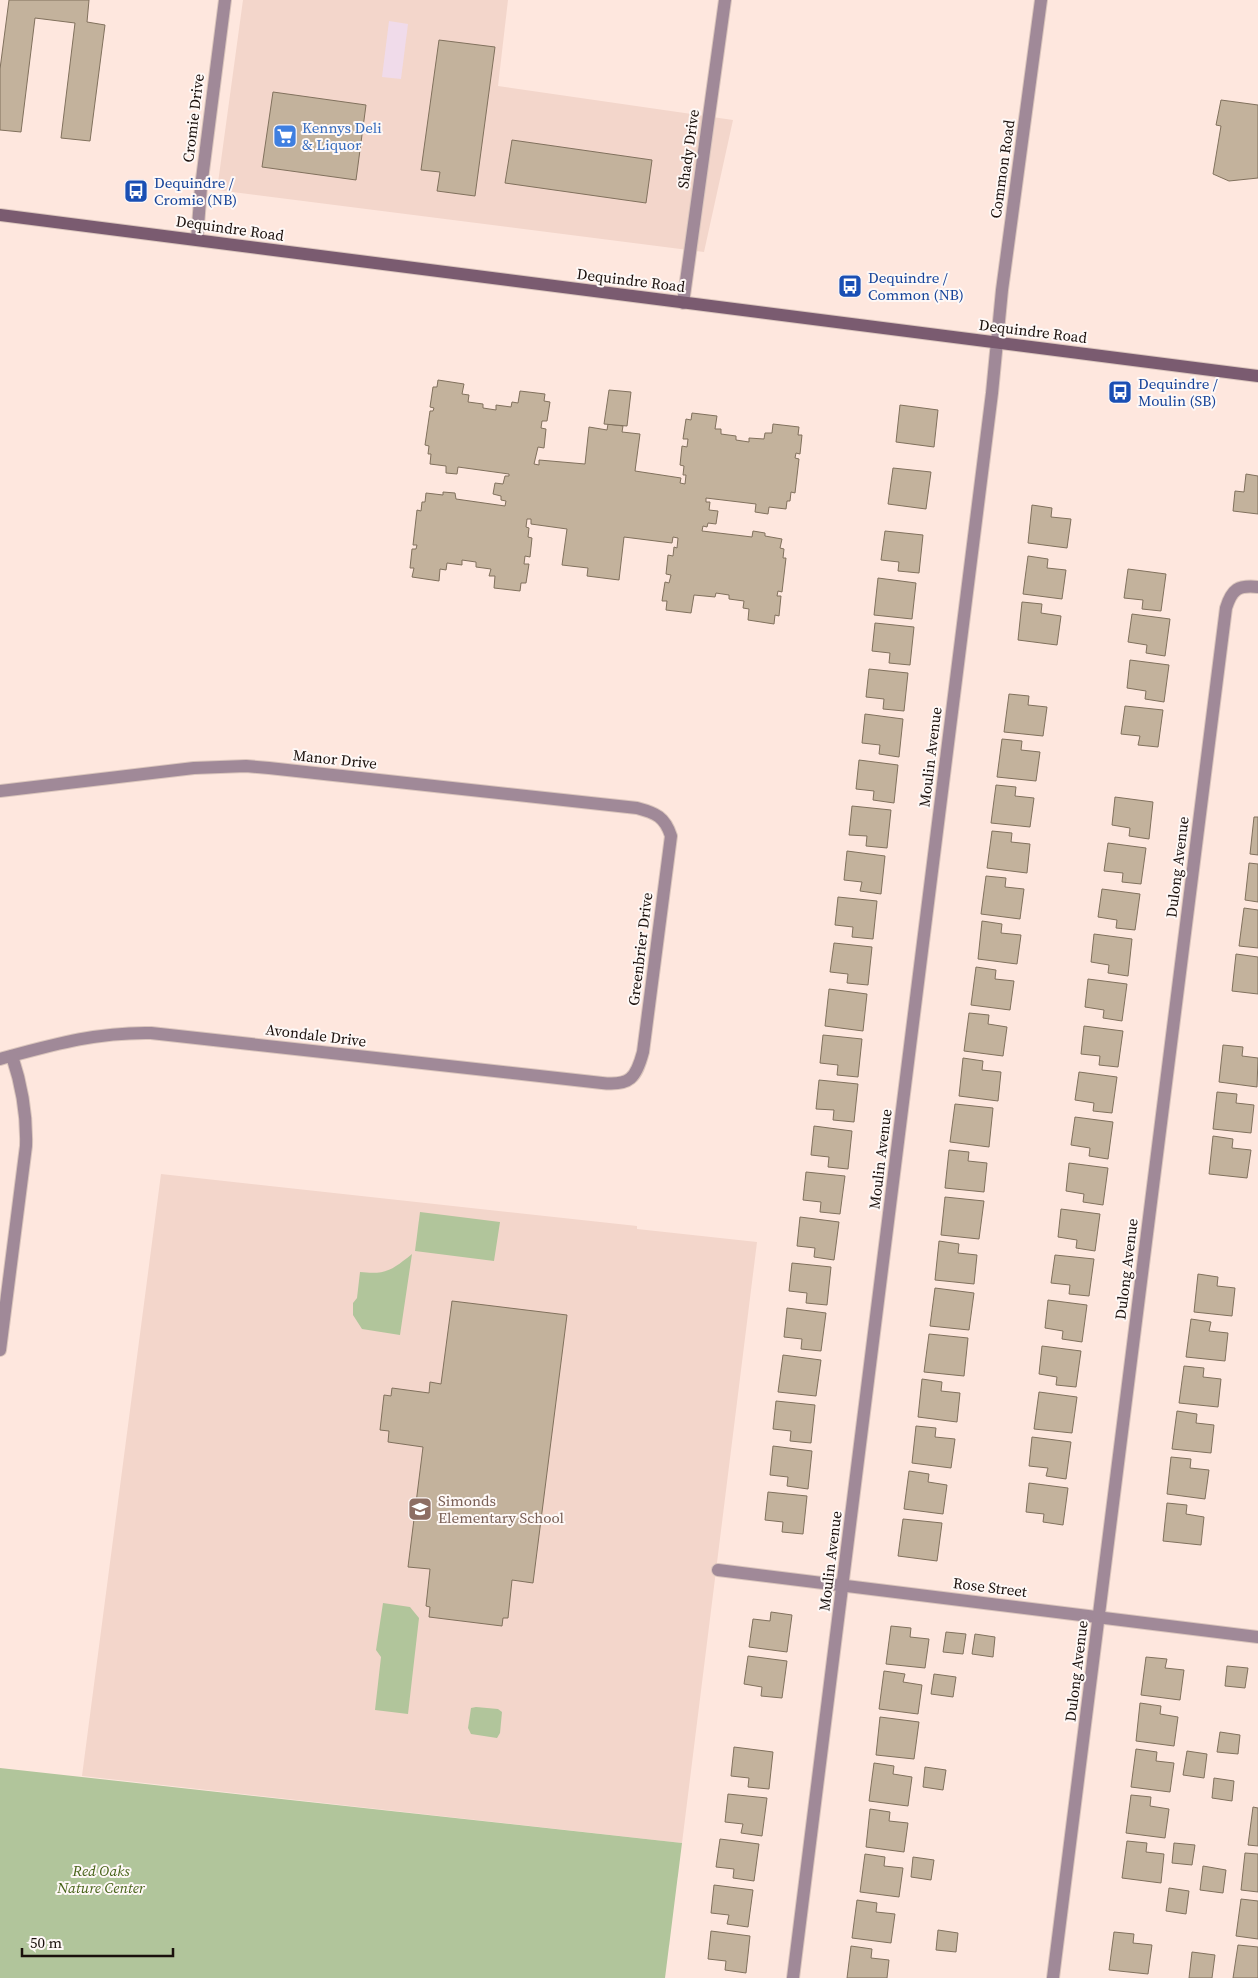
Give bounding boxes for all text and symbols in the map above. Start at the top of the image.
street label: Cromie Drive [177,72,209,164]
street label: Shady Drive [672,108,704,190]
place label: Kennys Deli & Liquor [302,117,382,155]
street label: Common Road [985,118,1019,220]
supermarket icon: Kennys Deli & Liquor [272,123,298,149]
place label: Dequindre / Cromie (NB) [154,172,237,210]
bus stop icon: Dequindre / Cromie (NB) [123,178,149,204]
street label: Dequindre Road [175,210,286,246]
street label: Dequindre Road [576,263,687,297]
place label: Dequindre / Common (NB) [868,267,964,305]
bus stop icon: Dequindre / Common (NB) [837,273,863,299]
street label: Dequindre Road [978,314,1089,348]
place label: Dequindre / Moulin (SB) [1138,373,1218,411]
bus stop icon: Dequindre / Moulin (SB) [1107,379,1133,405]
street label: Moulin Avenue [913,705,947,808]
street label: Manor Drive [292,744,378,774]
street label: Dulong Avenue [1160,815,1194,919]
street label: Greenbrier Drive [623,891,657,1007]
street label: Avondale Drive [264,1018,368,1052]
street label: Moulin Avenue [863,1107,897,1210]
street label: Dulong Avenue [1109,1217,1143,1321]
place label: Simonds Elementary School [438,1490,565,1528]
school or university icon: Simonds Elementary School [407,1496,433,1522]
street label: Moulin Avenue [813,1509,847,1612]
street label: Rose Street [952,1572,1028,1602]
street label: Dulong Avenue [1059,1619,1093,1723]
park label: Red Oaks Nature Center [56,1860,146,1898]
scale bar [22,1926,174,1958]
text: 50 m [30,1932,62,1953]

